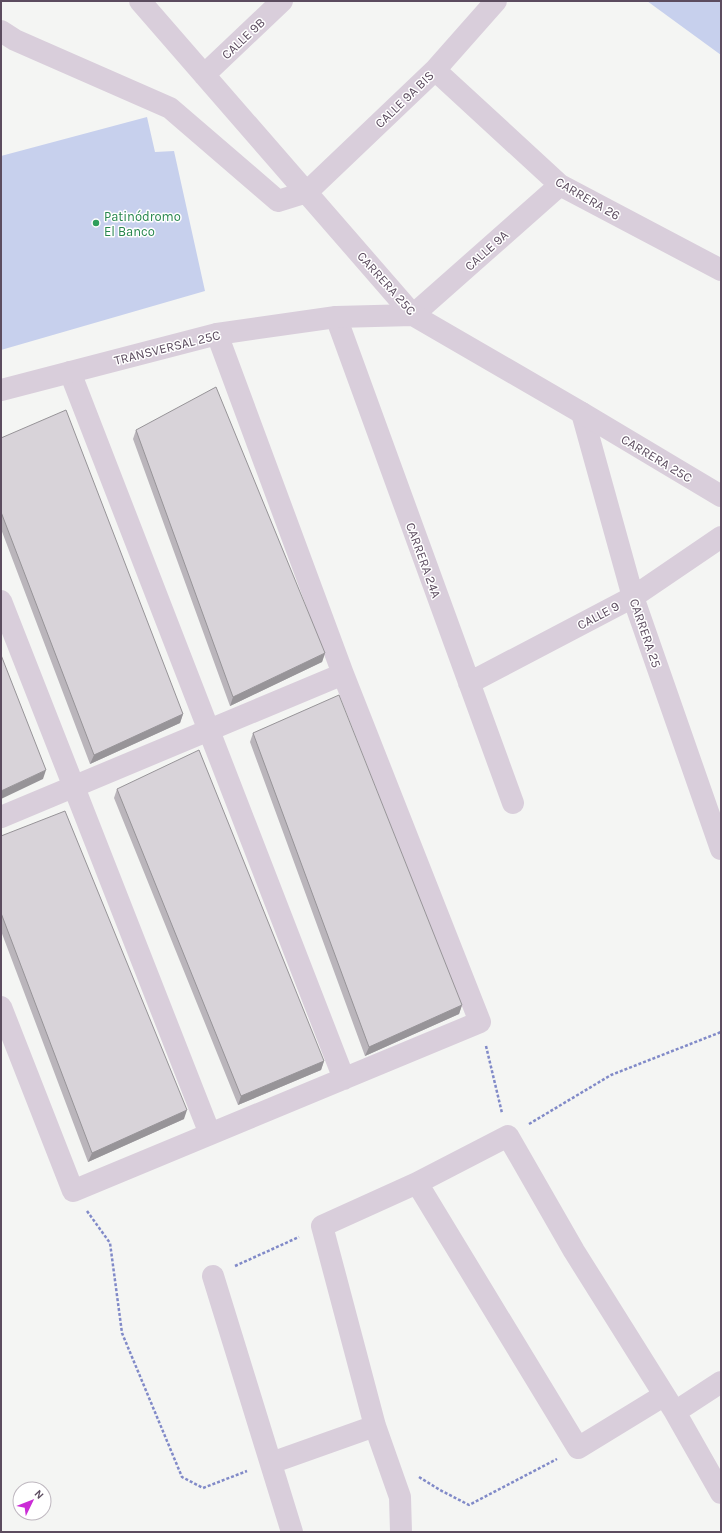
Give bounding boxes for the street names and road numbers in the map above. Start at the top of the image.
street label: CALLE 9B [219,15,268,62]
street label: CALLE 9A BIS [372,68,437,131]
street label: CARRERA 26 [553,174,623,223]
street label: CALLE 9A [462,227,511,274]
street label: CARRERA 25C [354,249,419,318]
street label: TRANSVERSAL 25C [113,327,222,368]
street label: CARRERA 25C [619,431,695,485]
street label: CARRERA 24A [403,520,444,601]
street label: CARRERA 25 [627,597,664,670]
street label: CALLE 9 [575,598,622,633]

